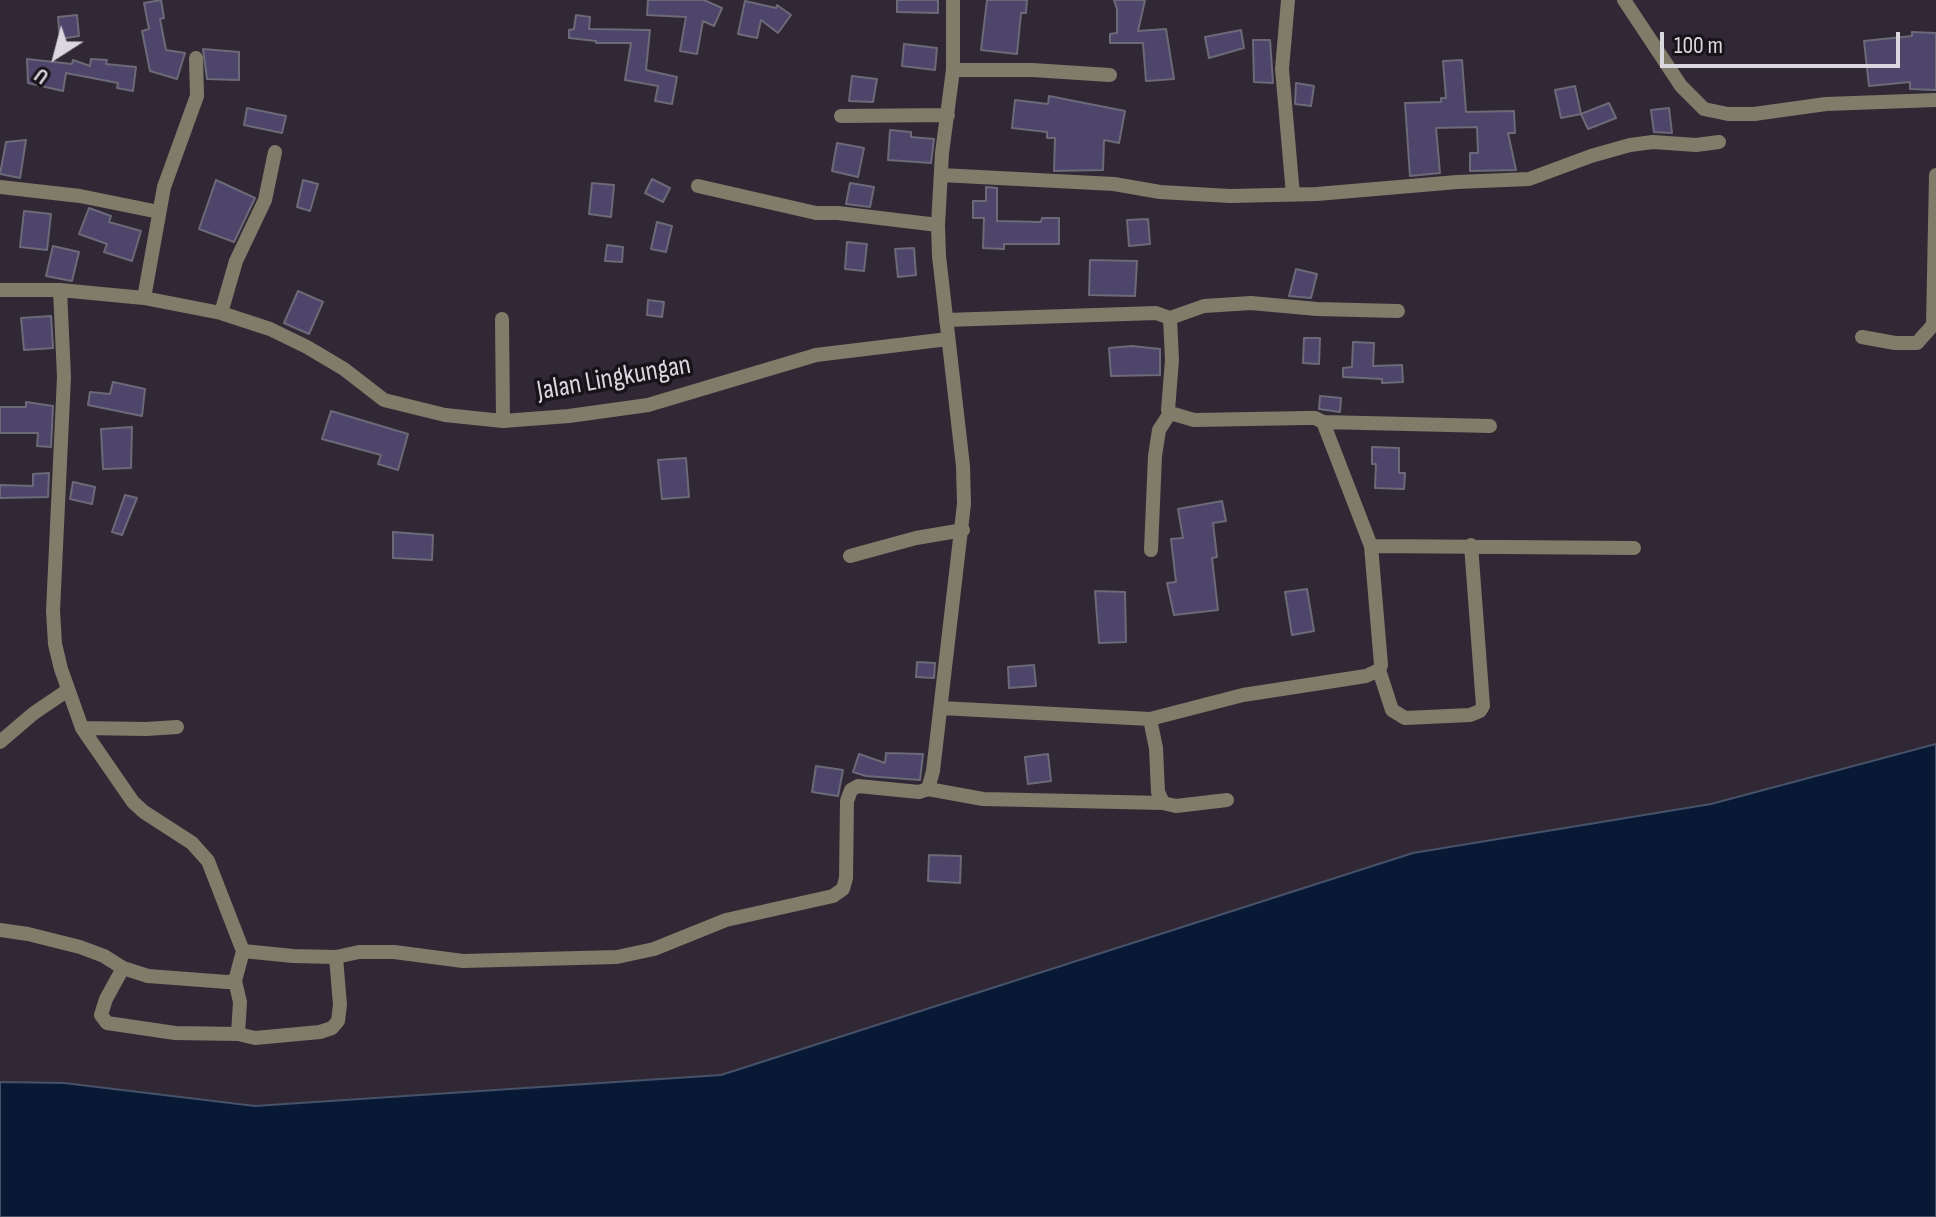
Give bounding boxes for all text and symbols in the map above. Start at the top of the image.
north arrow [16,16,96,96]
scale bar [1664,16,1904,66]
text: 100 m [1674,31,1723,60]
text: U [29,62,54,90]
street label: Jalan Lingkungan [534,349,694,409]

